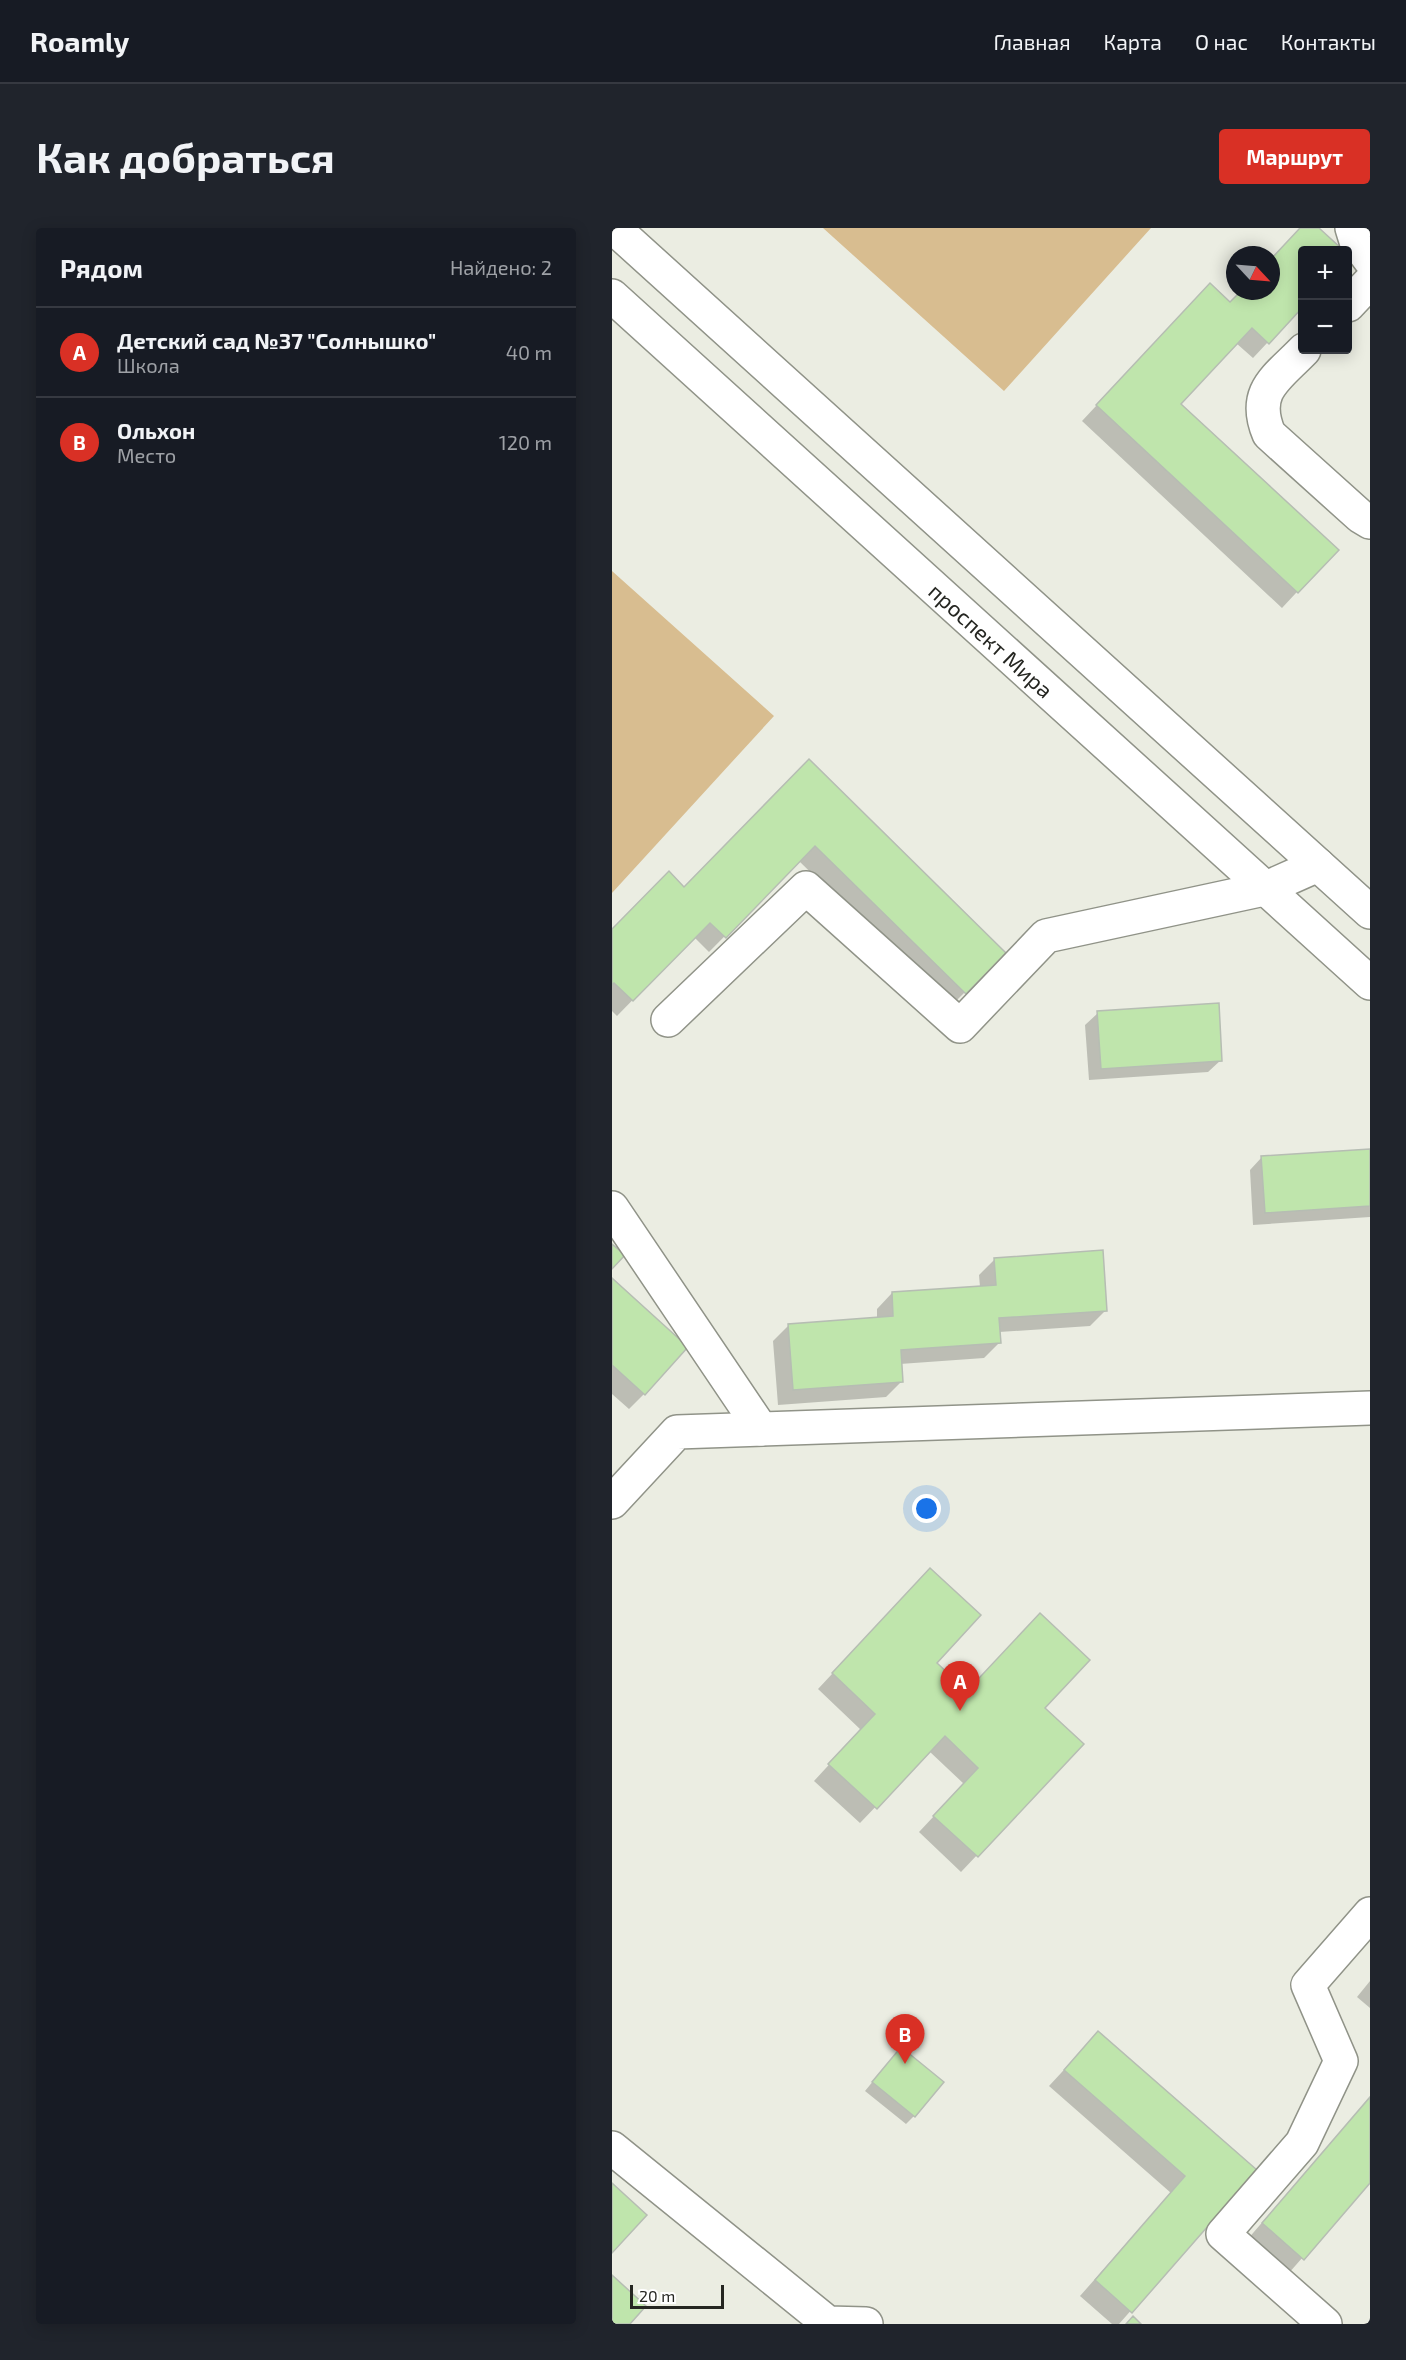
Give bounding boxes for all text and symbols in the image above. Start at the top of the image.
text: Roamly [30,24,129,58]
text: Главная [994,29,1071,54]
text: Карта [1104,29,1162,54]
text: О нас [1195,29,1248,54]
text: Контакты [1281,29,1376,54]
button: Маршрут [1219,129,1370,184]
text: Как добраться [36,131,335,181]
north arrow [1226,246,1280,300]
map controls [1298,246,1352,354]
button: + [1298,246,1352,300]
text: Рядом [60,252,143,283]
text: Найдено: 2 [450,255,552,279]
button: − [1298,300,1352,354]
text: Детский сад №37 "Солнышко" [117,327,436,353]
text: A [73,340,86,364]
text: 40 m [506,340,552,364]
text: Школа [117,353,180,377]
text: Ольхон [117,417,195,443]
text: B [73,430,86,454]
text: 120 m [499,430,552,454]
text: Место [117,443,176,467]
street label: проспект Мира [924,577,1059,703]
your location [912,1494,941,1523]
pin: A [940,1662,980,1711]
pin: B [886,2014,924,2064]
scale bar [630,2282,724,2310]
text: 20 m [639,2286,675,2305]

